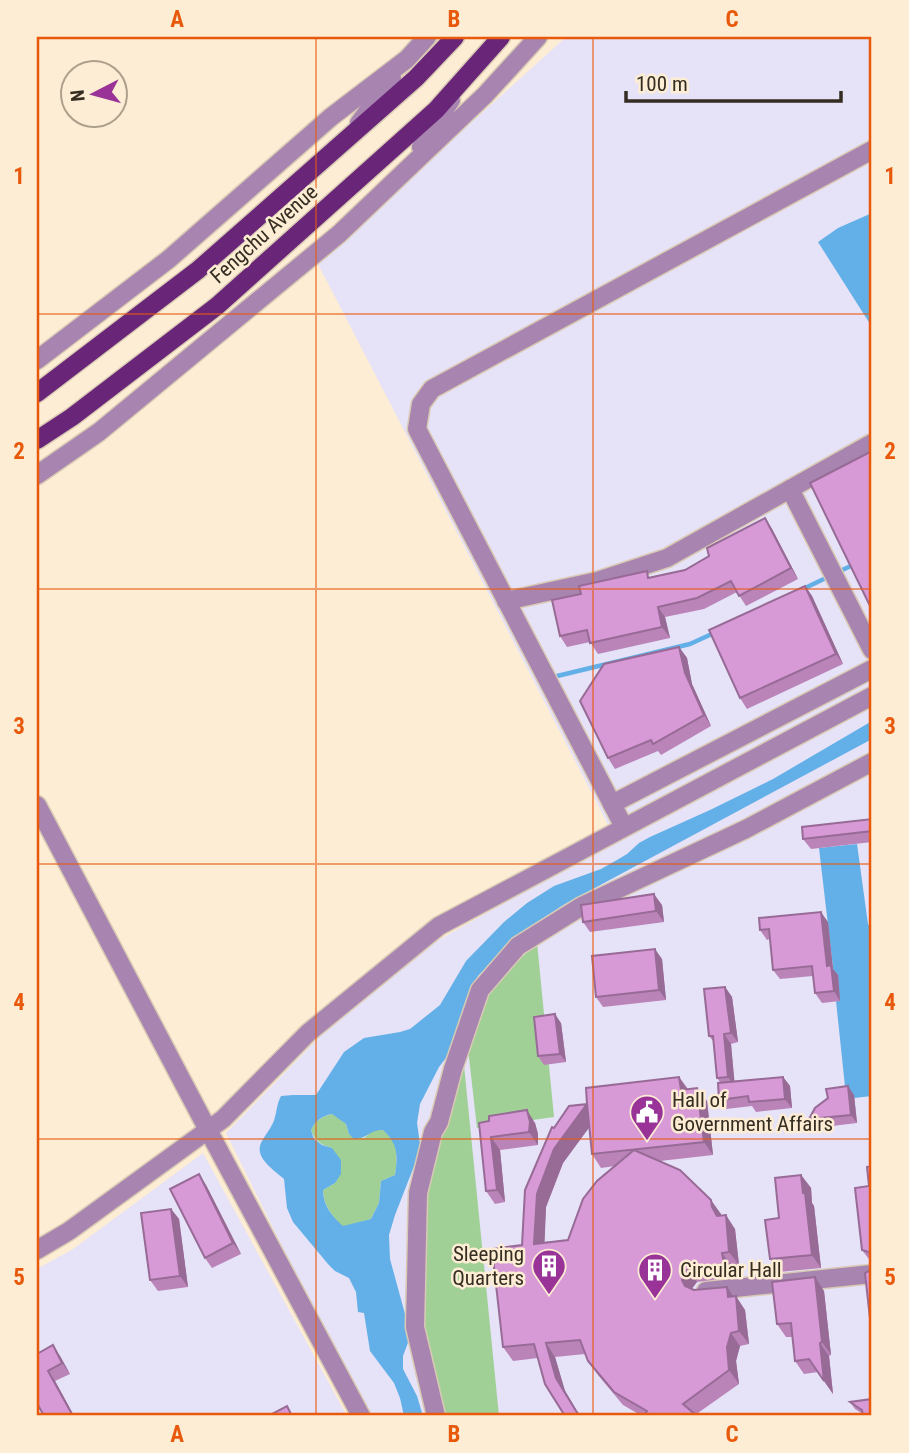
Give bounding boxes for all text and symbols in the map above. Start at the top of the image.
text: A [170,6,184,33]
text: B [448,6,460,33]
text: C [725,6,739,33]
north arrow [60,60,130,130]
scale bar [626,60,841,104]
text: 100 m [636,72,688,96]
text: N [66,89,90,103]
text: 1 [13,163,25,190]
text: 1 [884,163,896,190]
street label: Fengchu Avenue [206,180,323,288]
text: 2 [13,438,25,465]
text: 2 [884,438,896,465]
text: 3 [13,713,25,740]
text: 3 [884,713,896,740]
text: 4 [13,989,25,1016]
text: 4 [884,989,896,1016]
place label: Hall of Government Affairs [672,1088,833,1136]
public building icon: Hall of Government Affairs [628,1093,666,1142]
place label: Sleeping Quarters [452,1242,524,1290]
building icon: Sleeping Quarters [530,1247,568,1296]
building icon: Circular Hall [636,1251,674,1300]
place label: Circular Hall [680,1258,782,1282]
text: 5 [13,1264,25,1291]
text: 5 [884,1264,896,1291]
text: A [170,1421,184,1448]
text: B [448,1421,460,1448]
text: C [725,1421,739,1448]

